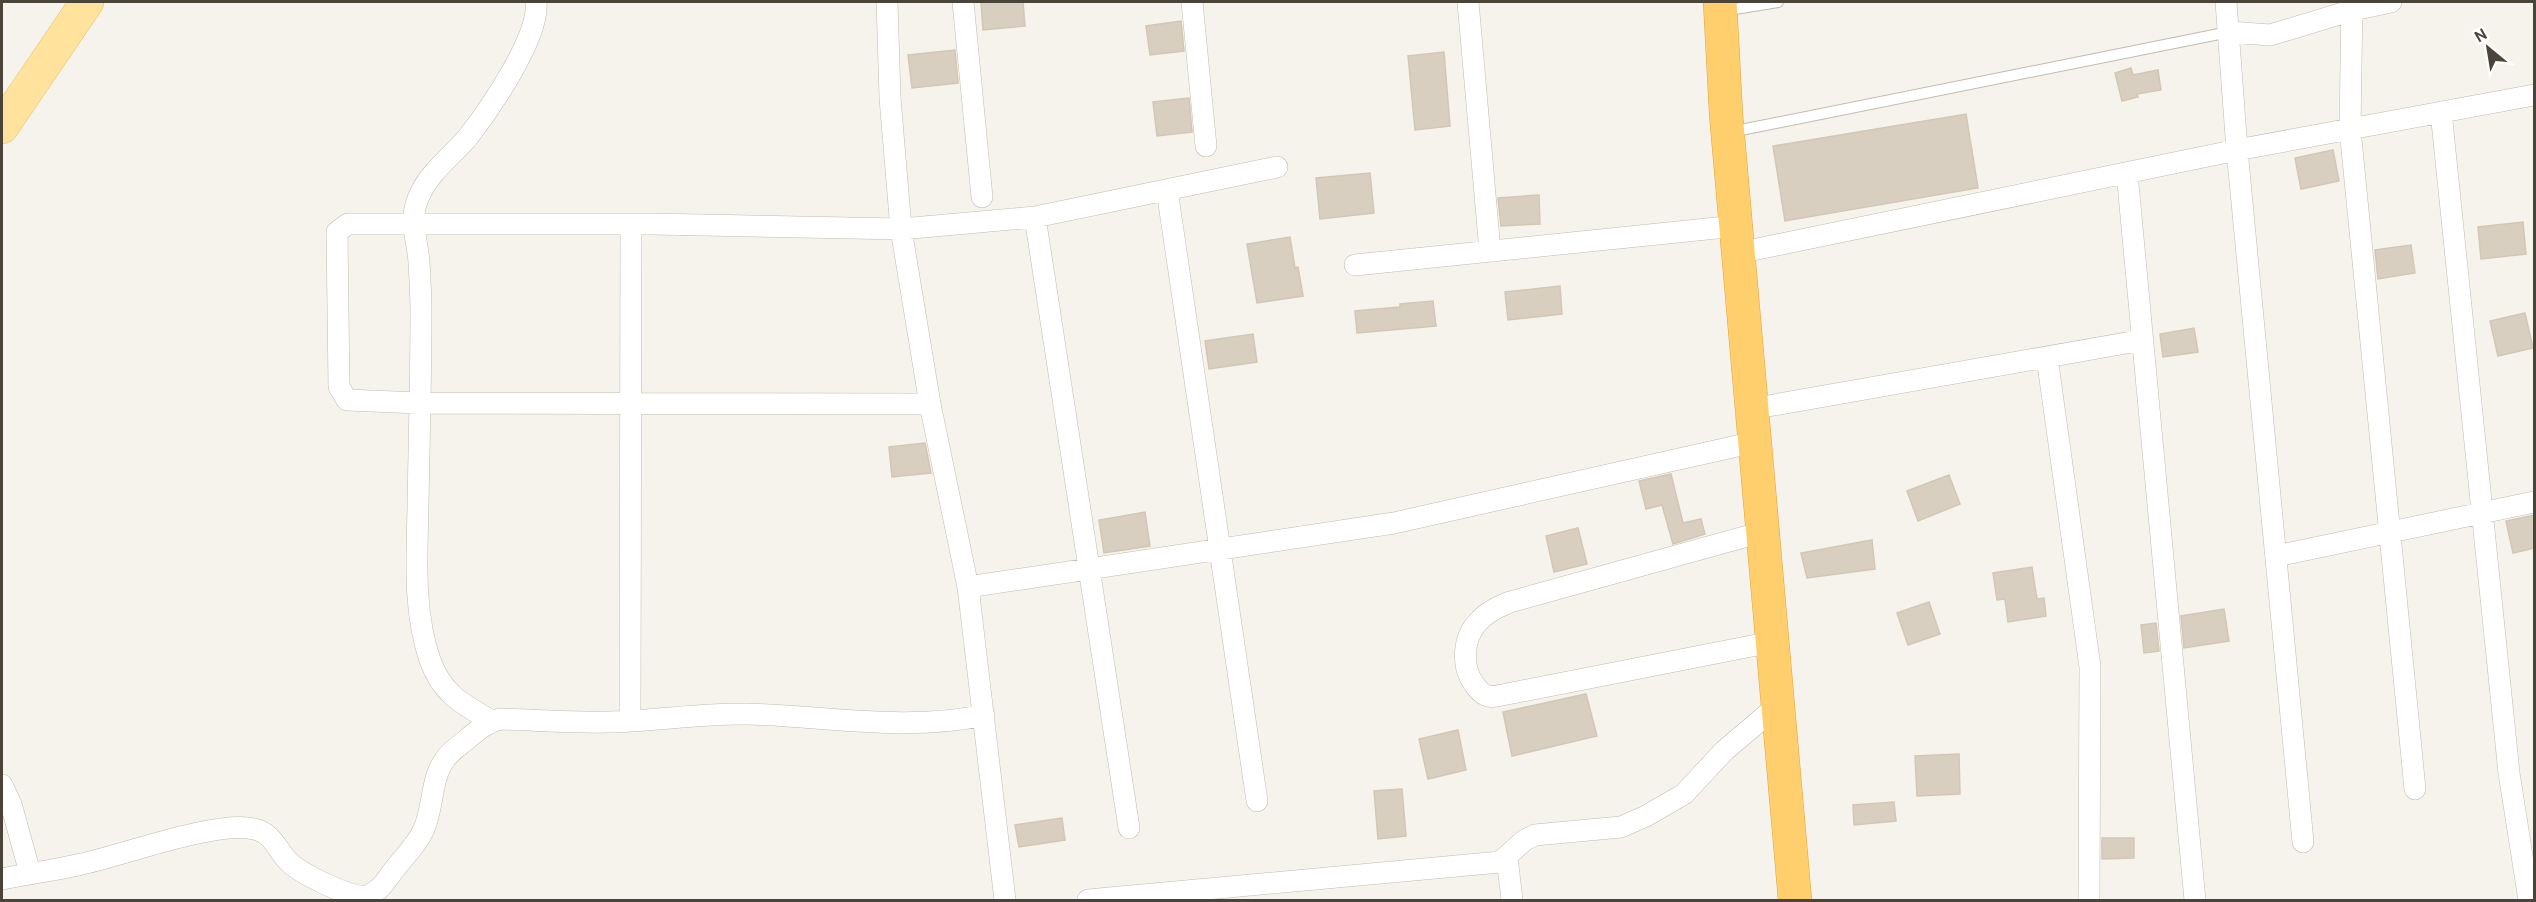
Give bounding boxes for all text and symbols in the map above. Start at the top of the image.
north arrow [2458,18,2518,78]
text: N [2472,25,2491,48]

